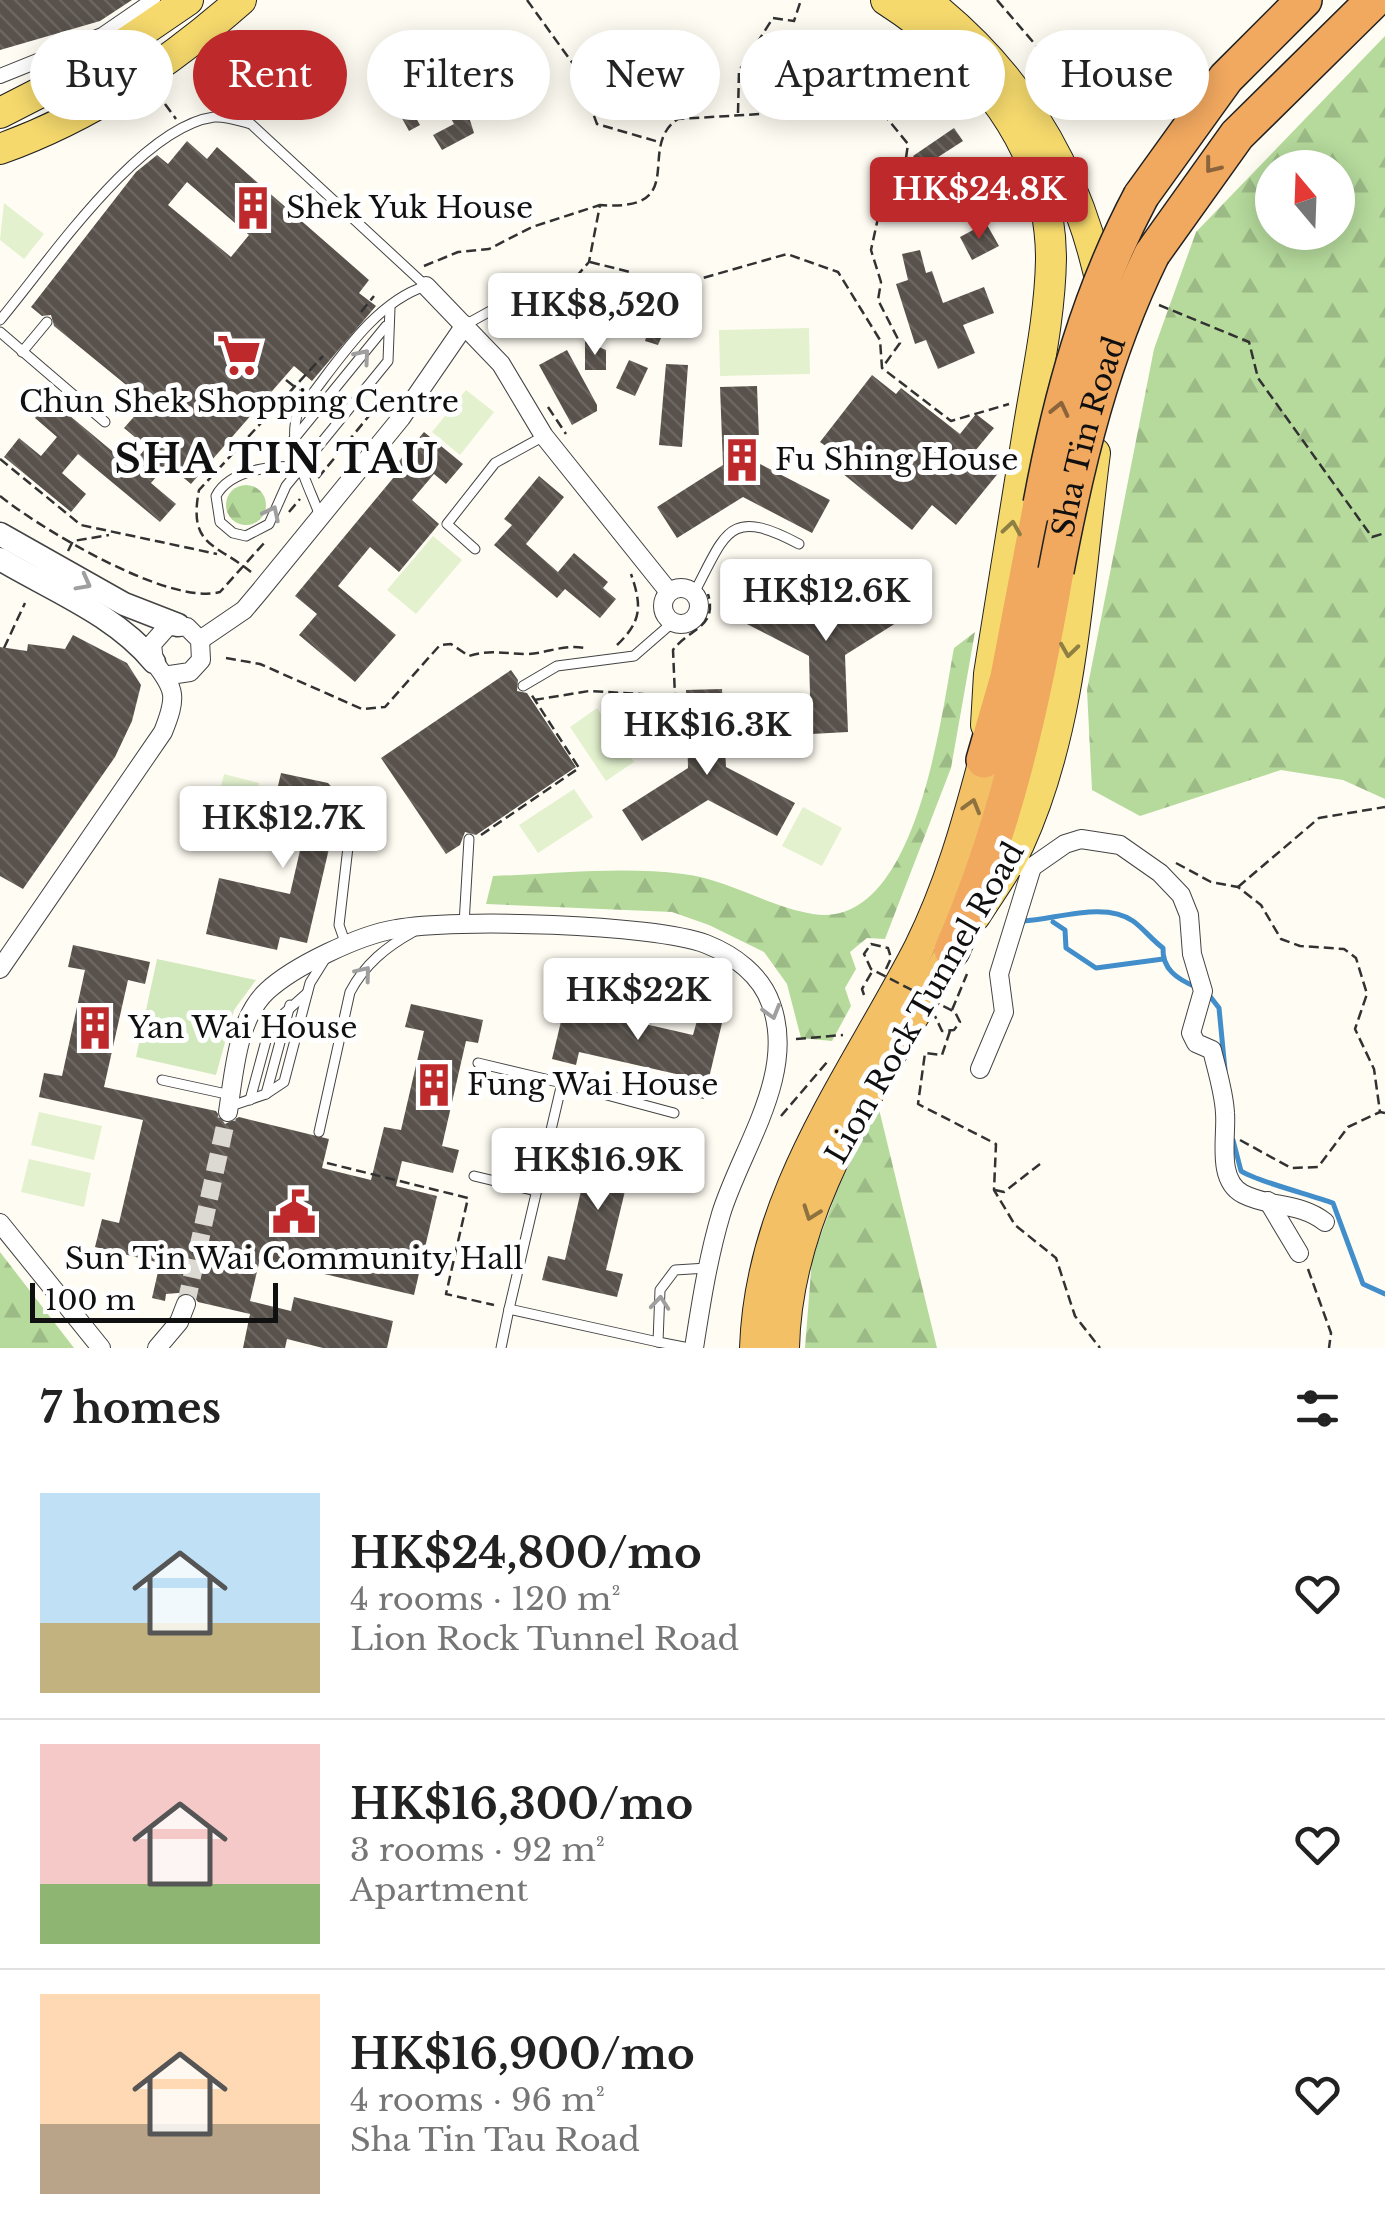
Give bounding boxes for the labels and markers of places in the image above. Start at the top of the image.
pin: HK$24.8K [876,157,1082,242]
building icon: Shek Yuk House [229,184,277,232]
place label: Shek Yuk House [286,189,533,226]
pin: HK$8,520 [492,273,698,358]
supermarket icon: Chun Shek Shopping Centre [215,331,263,379]
place label: Chun Shek Shopping Centre [19,383,459,420]
building icon: Fu Shing House [718,436,766,484]
place label: Fu Shing House [775,441,1018,478]
pin: HK$12.6K [723,559,929,644]
pin: HK$16.3K [604,693,810,778]
pin: HK$12.7K [180,786,386,871]
pin: HK$22K [557,958,719,1043]
building icon: Yan Wai House [71,1004,119,1052]
place label: Yan Wai House [127,1009,357,1046]
building icon: Fung Wai House [410,1061,458,1109]
place label: Fung Wai House [467,1066,719,1103]
pin: HK$16.9K [495,1128,701,1213]
public building icon: Sun Tin Wai Community Hall [270,1188,318,1236]
place label: Sun Tin Wai Community Hall [65,1240,523,1277]

